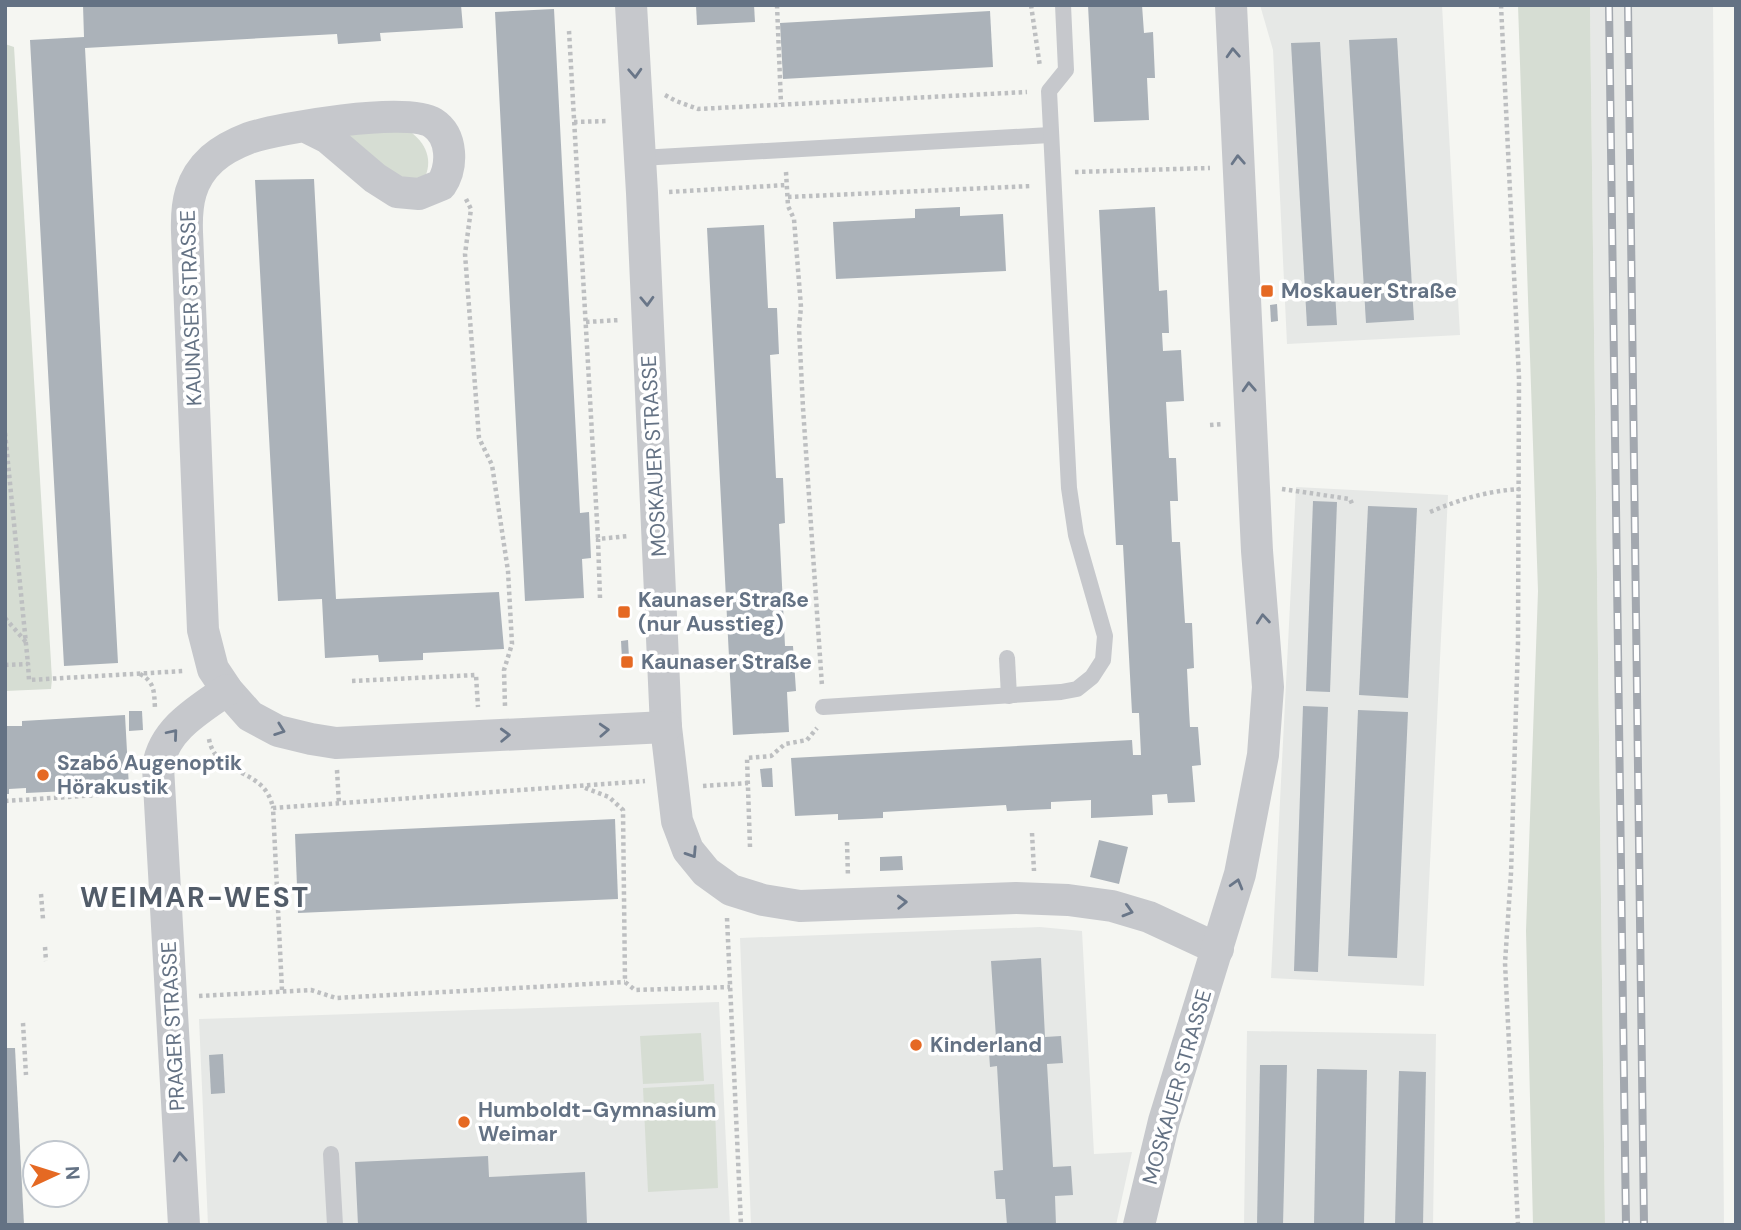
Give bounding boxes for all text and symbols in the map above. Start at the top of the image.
one-way arrow [1226,47,1241,58]
one-way arrow [627,68,642,79]
one-way arrow [1231,154,1246,165]
street label: KAUNASER STRASSE [174,210,208,406]
place label: Moskauer Straße [1281,277,1457,305]
marker: Moskauer Straße [1259,283,1275,299]
one-way arrow [639,295,654,306]
street label: MOSKAUER STRASSE [635,355,673,557]
one-way arrow [1242,381,1257,392]
place label: Kaunaser Straße (nur Ausstieg) [638,586,809,638]
marker: Kaunaser Straße (nur Ausstieg) [616,604,632,620]
one-way arrow [1256,613,1271,624]
place label: Kaunaser Straße [641,648,812,676]
marker: Kaunaser Straße [619,654,635,670]
one-way arrow [273,722,285,736]
one-way arrow [599,723,610,738]
one-way arrow [500,728,511,743]
one-way arrow [165,729,177,742]
place label: Szabó Augenoptik Hörakustik [57,749,242,801]
marker: Szabó Augenoptik Hörakustik [35,767,51,783]
one-way arrow [684,845,696,858]
one-way arrow [1229,878,1243,890]
district label: WEIMAR-WEST [80,879,310,916]
one-way arrow [897,895,908,910]
one-way arrow [1122,902,1134,917]
street label: PRAGER STRASSE [155,940,191,1112]
street label: MOSKAUER STRASSE [1136,986,1218,1188]
place label: Kinderland [930,1031,1042,1059]
marker: Kinderland [908,1037,924,1053]
place label: Humboldt-Gymnasium Weimar [478,1096,716,1148]
marker: Humboldt-Gymnasium Weimar [456,1114,472,1130]
north arrow [21,1139,91,1209]
one-way arrow [173,1151,188,1162]
text: N [60,1165,85,1181]

